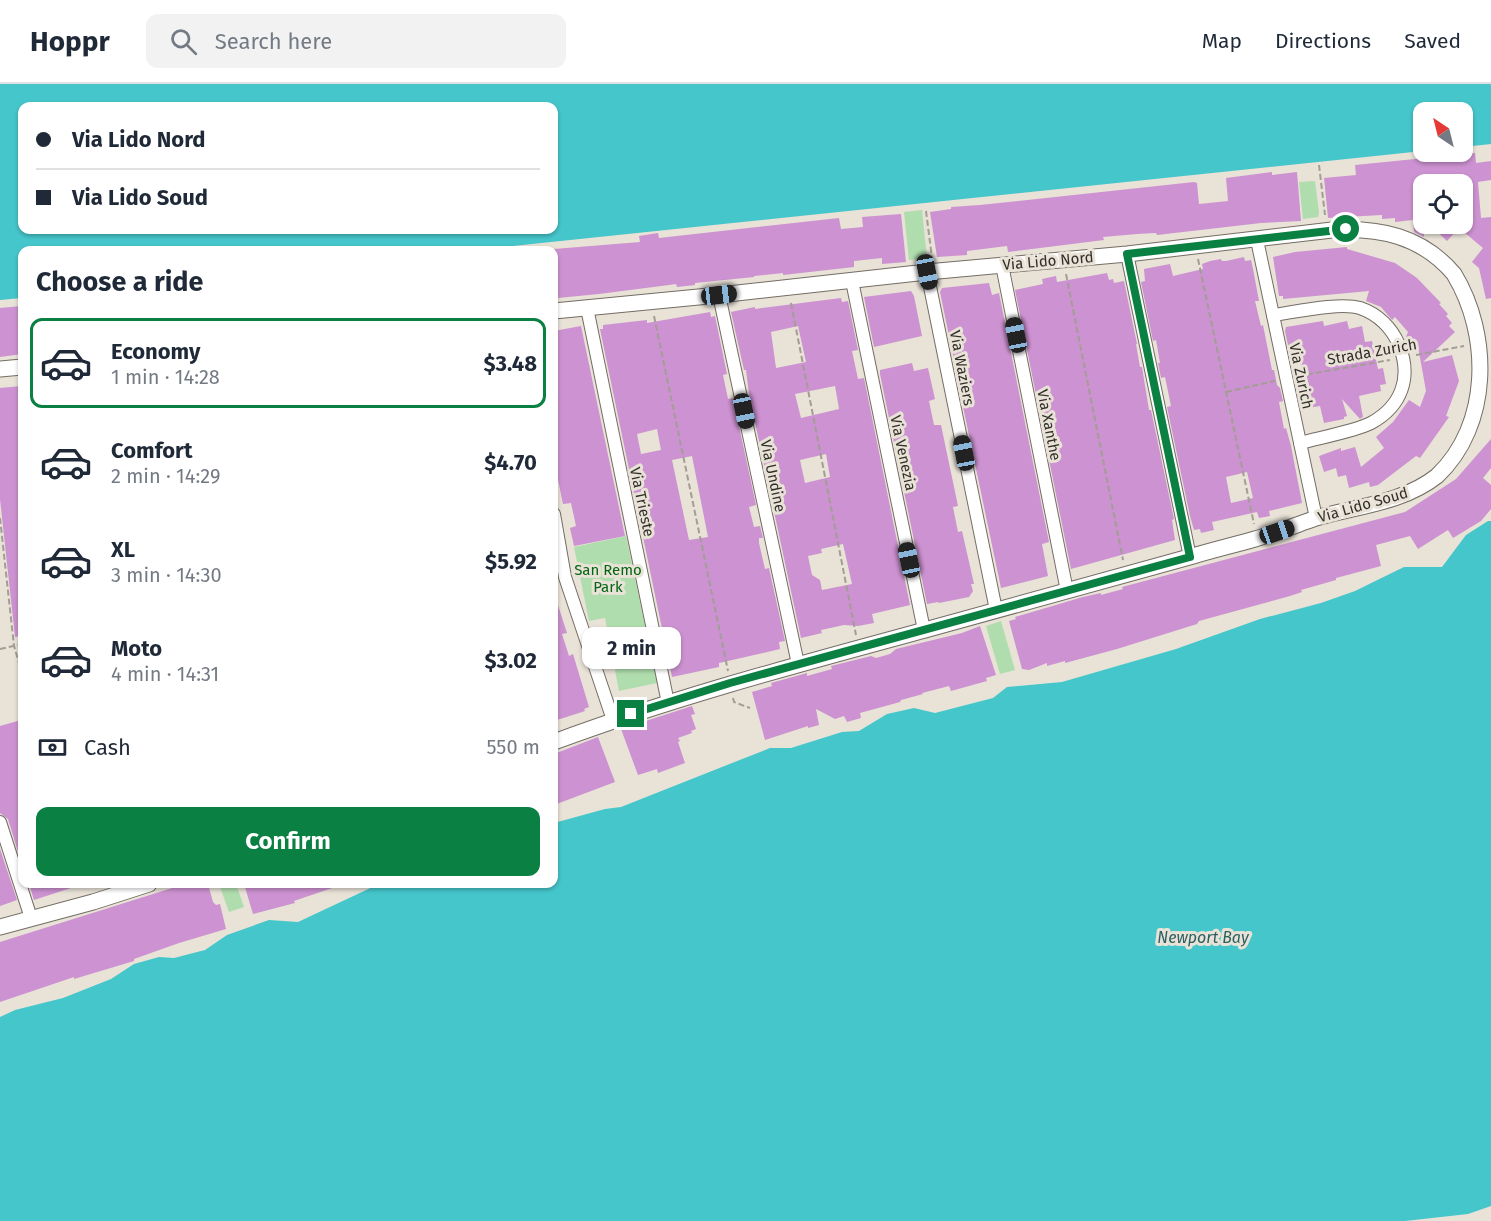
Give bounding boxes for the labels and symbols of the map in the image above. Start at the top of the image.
north arrow [1413,102,1473,162]
route start [1332,215,1359,242]
street label: Via Lido Nord [1002,248,1094,274]
car [915,253,939,291]
car [700,284,738,306]
car [1004,316,1028,354]
street label: Via Waziers [946,329,978,407]
street label: Strada Zurich [1326,335,1418,369]
street label: Via Zurich [1285,341,1317,411]
street label: Via Xanthe [1033,388,1065,462]
car [731,392,757,430]
street label: Via Venezia [886,414,920,492]
car [952,434,976,472]
street label: Via Undine [757,438,789,514]
street label: Via Trieste [626,466,658,538]
street label: Via Lido Soud [1316,484,1410,526]
car [1257,518,1297,546]
car [896,541,922,579]
park label: San Remo Park [574,561,642,596]
callout: 2 min [582,627,680,669]
route end [617,700,644,727]
water label: Newport Bay [1157,928,1250,947]

